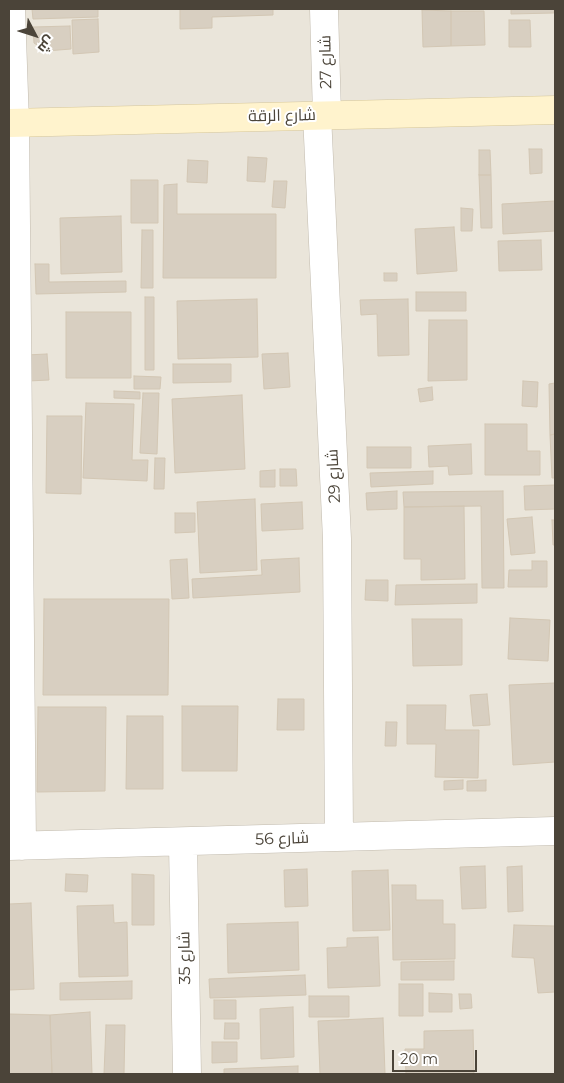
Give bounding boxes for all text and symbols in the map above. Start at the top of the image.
north arrow [10,10,60,60]
text: ش [34,32,59,57]
street label: شارع 27 [316,35,336,89]
street label: شارع الرقة [248,106,316,126]
street label: شارع 29 [323,449,345,503]
street label: شارع 56 [255,828,309,850]
street label: شارع 35 [175,931,195,985]
scale bar [394,1040,479,1072]
text: 20 m [400,1049,438,1068]

